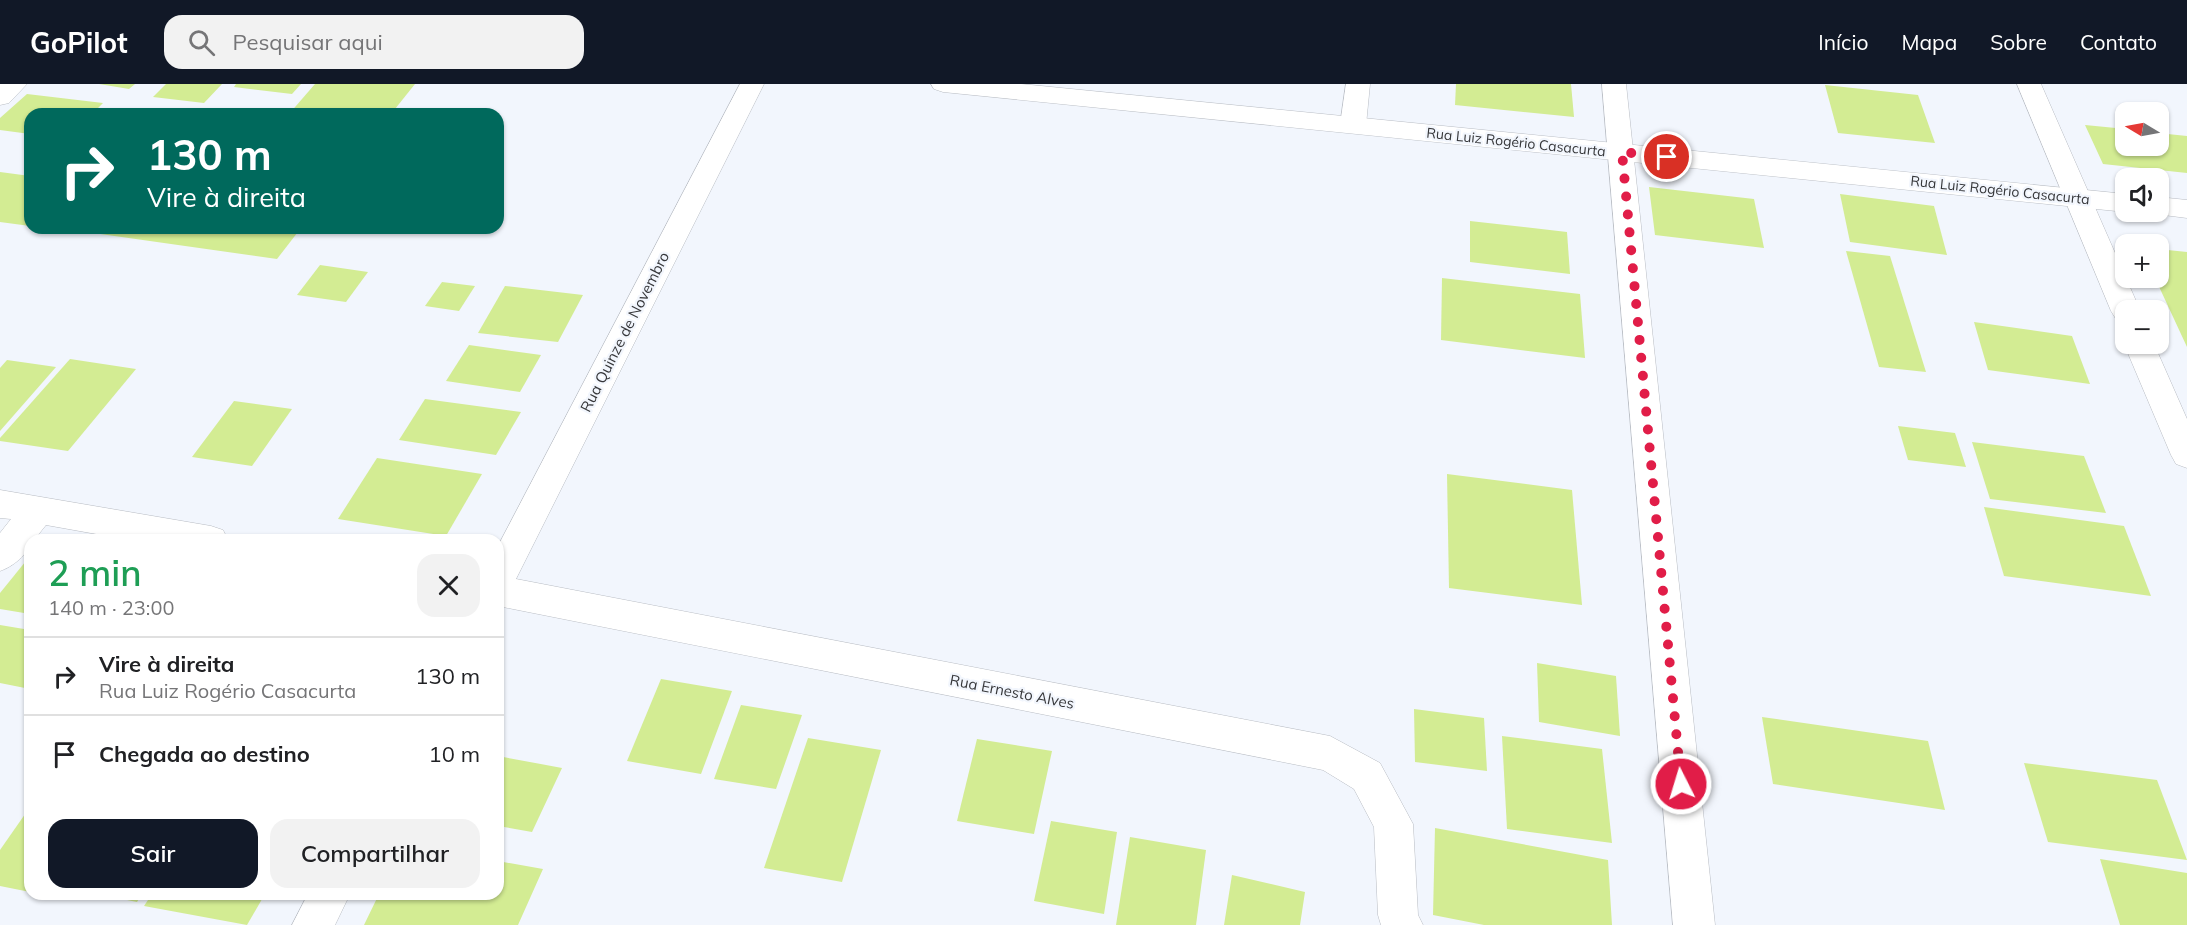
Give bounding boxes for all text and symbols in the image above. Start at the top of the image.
search box [164,15,584,69]
text: GoPilot [30,25,128,60]
icon: search [185,26,218,59]
text: Pesquisar aqui [233,28,383,56]
text: Início [1818,29,1868,55]
text: Mapa [1901,29,1957,55]
text: Sobre [1990,29,2047,55]
text: Contato [2080,29,2157,55]
north arrow [2115,102,2169,156]
map controls [2115,102,2169,354]
street label: Rua Luiz Rogério Casacurta [1425,124,1607,160]
text: 130 m [147,128,272,181]
pin [1641,131,1692,182]
icon: right [48,132,126,210]
icon: arrive [1650,140,1683,173]
button: sound [2115,168,2169,222]
street label: Rua Luiz Rogério Casacurta [1909,172,2091,208]
text: Vire à direita [147,180,306,214]
button: + [2115,234,2169,288]
street label: Rua Quinze de Novembro [576,249,673,415]
button: − [2115,300,2169,354]
text: 2 min [48,550,142,595]
button: close [417,554,480,617]
text: 140 m · 23:00 [48,595,174,620]
text: Vire à direita [99,650,234,678]
icon: right [48,660,81,693]
text: 130 m [415,662,480,690]
street label: Rua Ernesto Alves [948,670,1076,713]
text: Rua Luiz Rogério Casacurta [99,678,356,703]
icon: arrive [48,738,81,771]
text: Chegada ao destino [99,740,310,768]
text: 10 m [429,740,480,768]
position arrow [1649,752,1713,816]
button: Sair [48,819,258,888]
button: Compartilhar [270,819,480,888]

